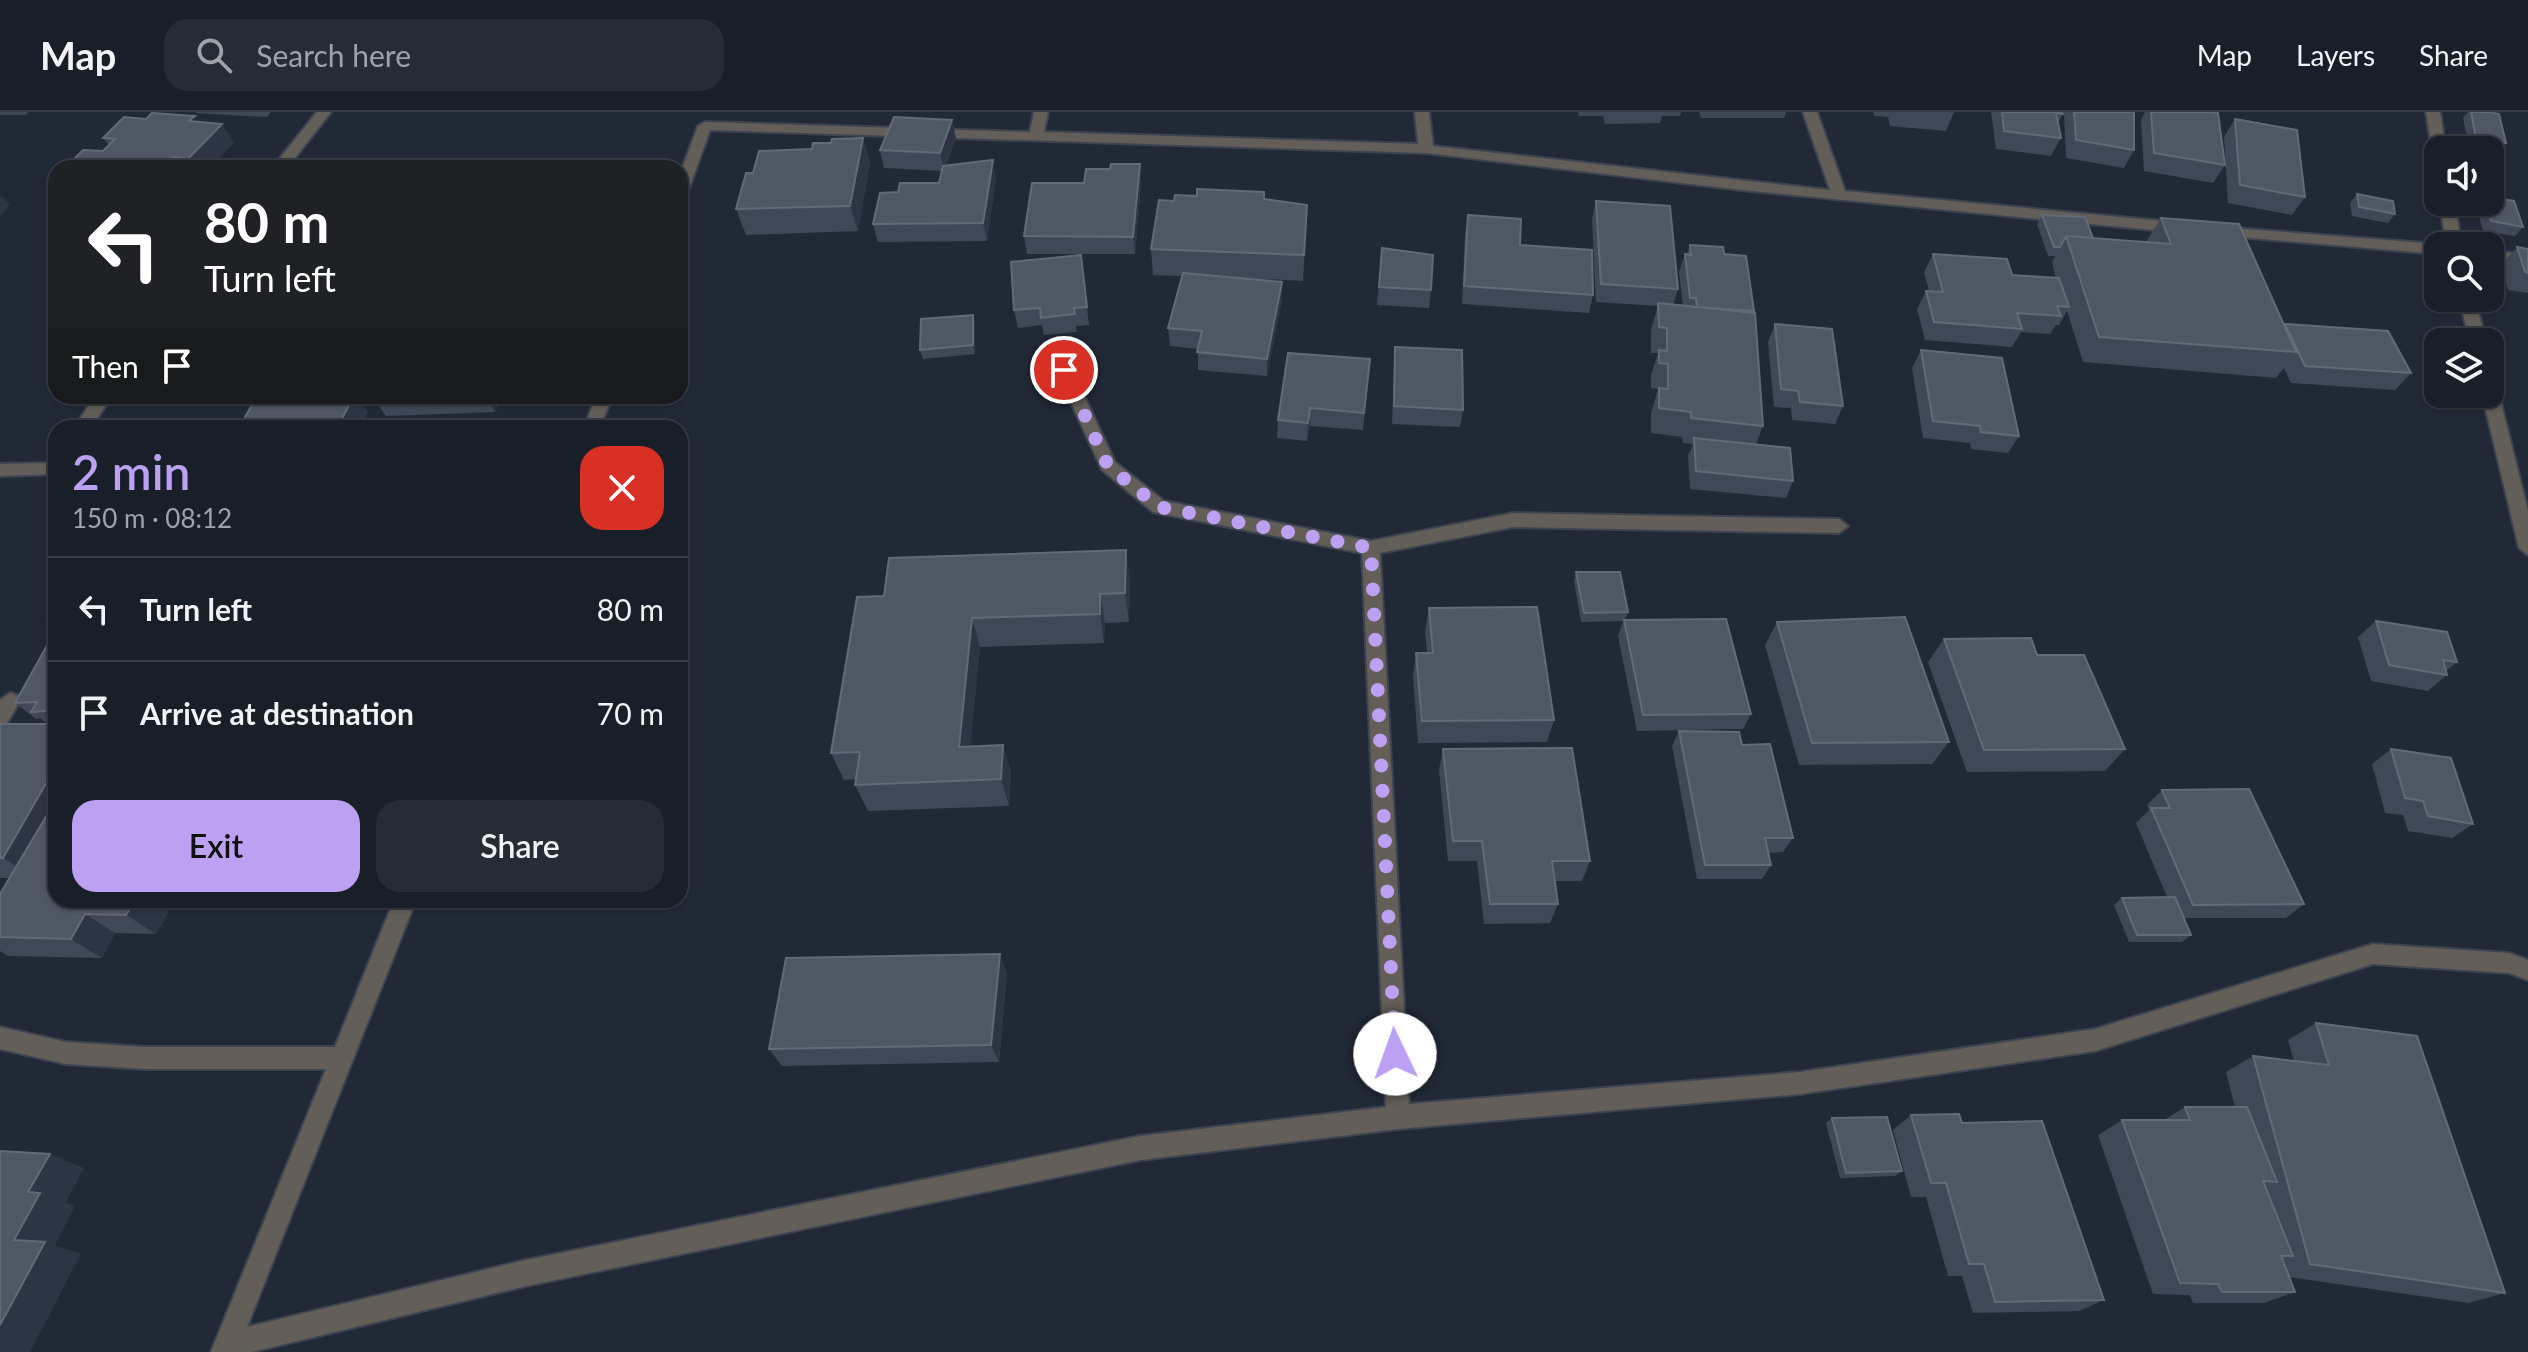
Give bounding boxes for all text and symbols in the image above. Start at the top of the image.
search box [164,19,724,91]
text: Map [40,32,116,78]
icon: search [192,33,236,77]
text: Search here [256,37,411,73]
text: Map [2197,38,2252,72]
text: Layers [2296,38,2375,72]
text: Share [2419,38,2488,72]
map controls [2424,136,2504,408]
button: sound [2424,136,2504,216]
text: 80 m [204,188,329,255]
icon: left [72,192,176,296]
button: search [2424,232,2504,312]
text: Turn left [204,256,336,300]
button: layers [2424,328,2504,408]
pin [1030,336,1098,404]
icon: arrive [155,344,199,388]
text: Then [72,348,139,384]
icon: arrive [1042,348,1086,392]
text: 2 min [72,443,190,500]
button: close [580,446,664,530]
text: 150 m · 08:12 [72,502,232,534]
icon: left [72,587,116,631]
text: Turn left [140,591,252,627]
text: 80 m [597,591,664,627]
icon: arrive [72,691,116,735]
text: Arrive at destination [140,695,414,731]
text: 70 m [597,695,664,731]
button: Exit [72,800,360,892]
button: Share [376,800,664,892]
position arrow [1353,1012,1437,1096]

